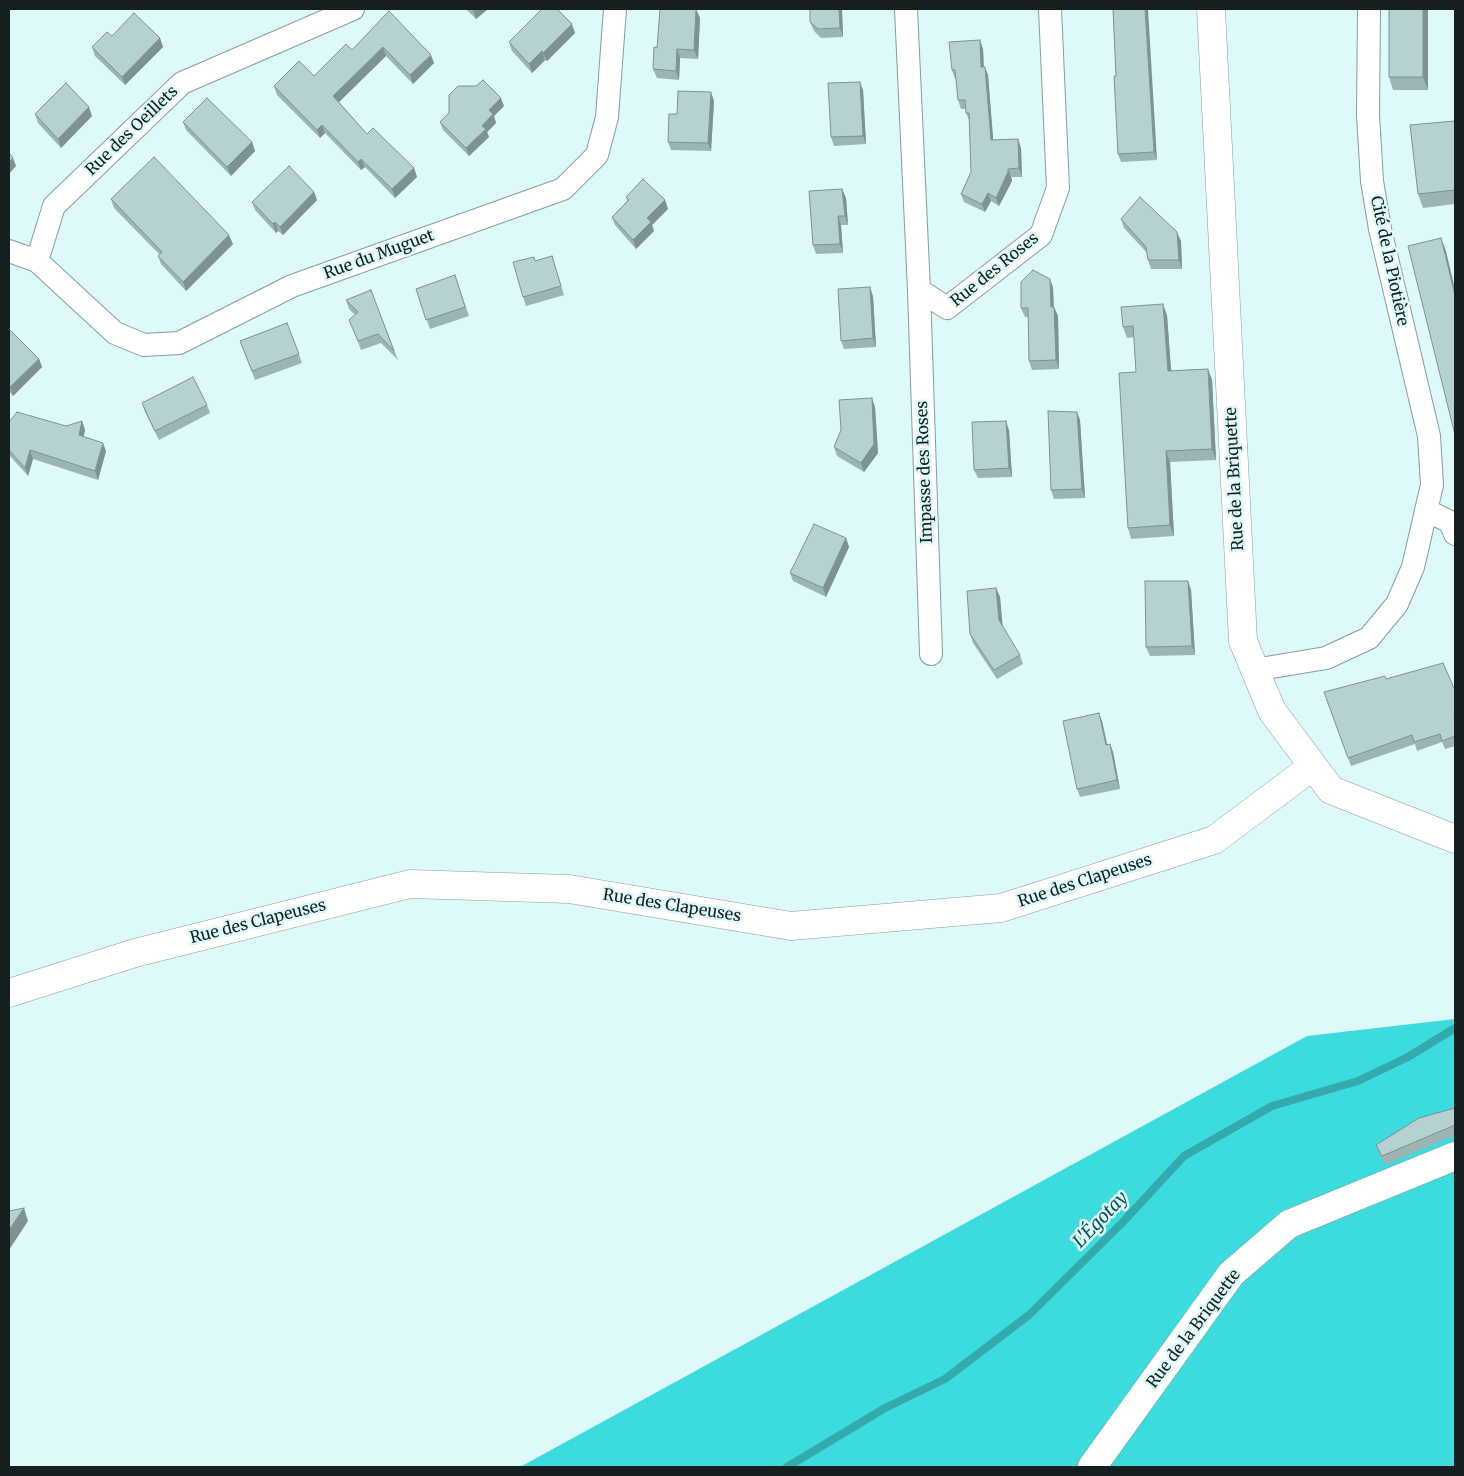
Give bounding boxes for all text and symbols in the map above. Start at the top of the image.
street label: Rue des Oeillets [82,82,182,180]
street label: Cité de la Piotière [1366,194,1412,328]
street label: Rue du Muguet [321,226,437,284]
street label: Rue des Roses [947,229,1043,311]
street label: Impasse des Roses [913,401,937,543]
street label: Rue de la Briquette [1222,407,1248,551]
street label: Rue des Clapeuses [1016,850,1154,912]
street label: Rue des Clapeuses [602,886,742,926]
street label: Rue des Clapeuses [188,896,328,948]
water label: L'Égotay [1069,1187,1133,1253]
street label: Rue de la Briquette [1143,1266,1245,1392]

